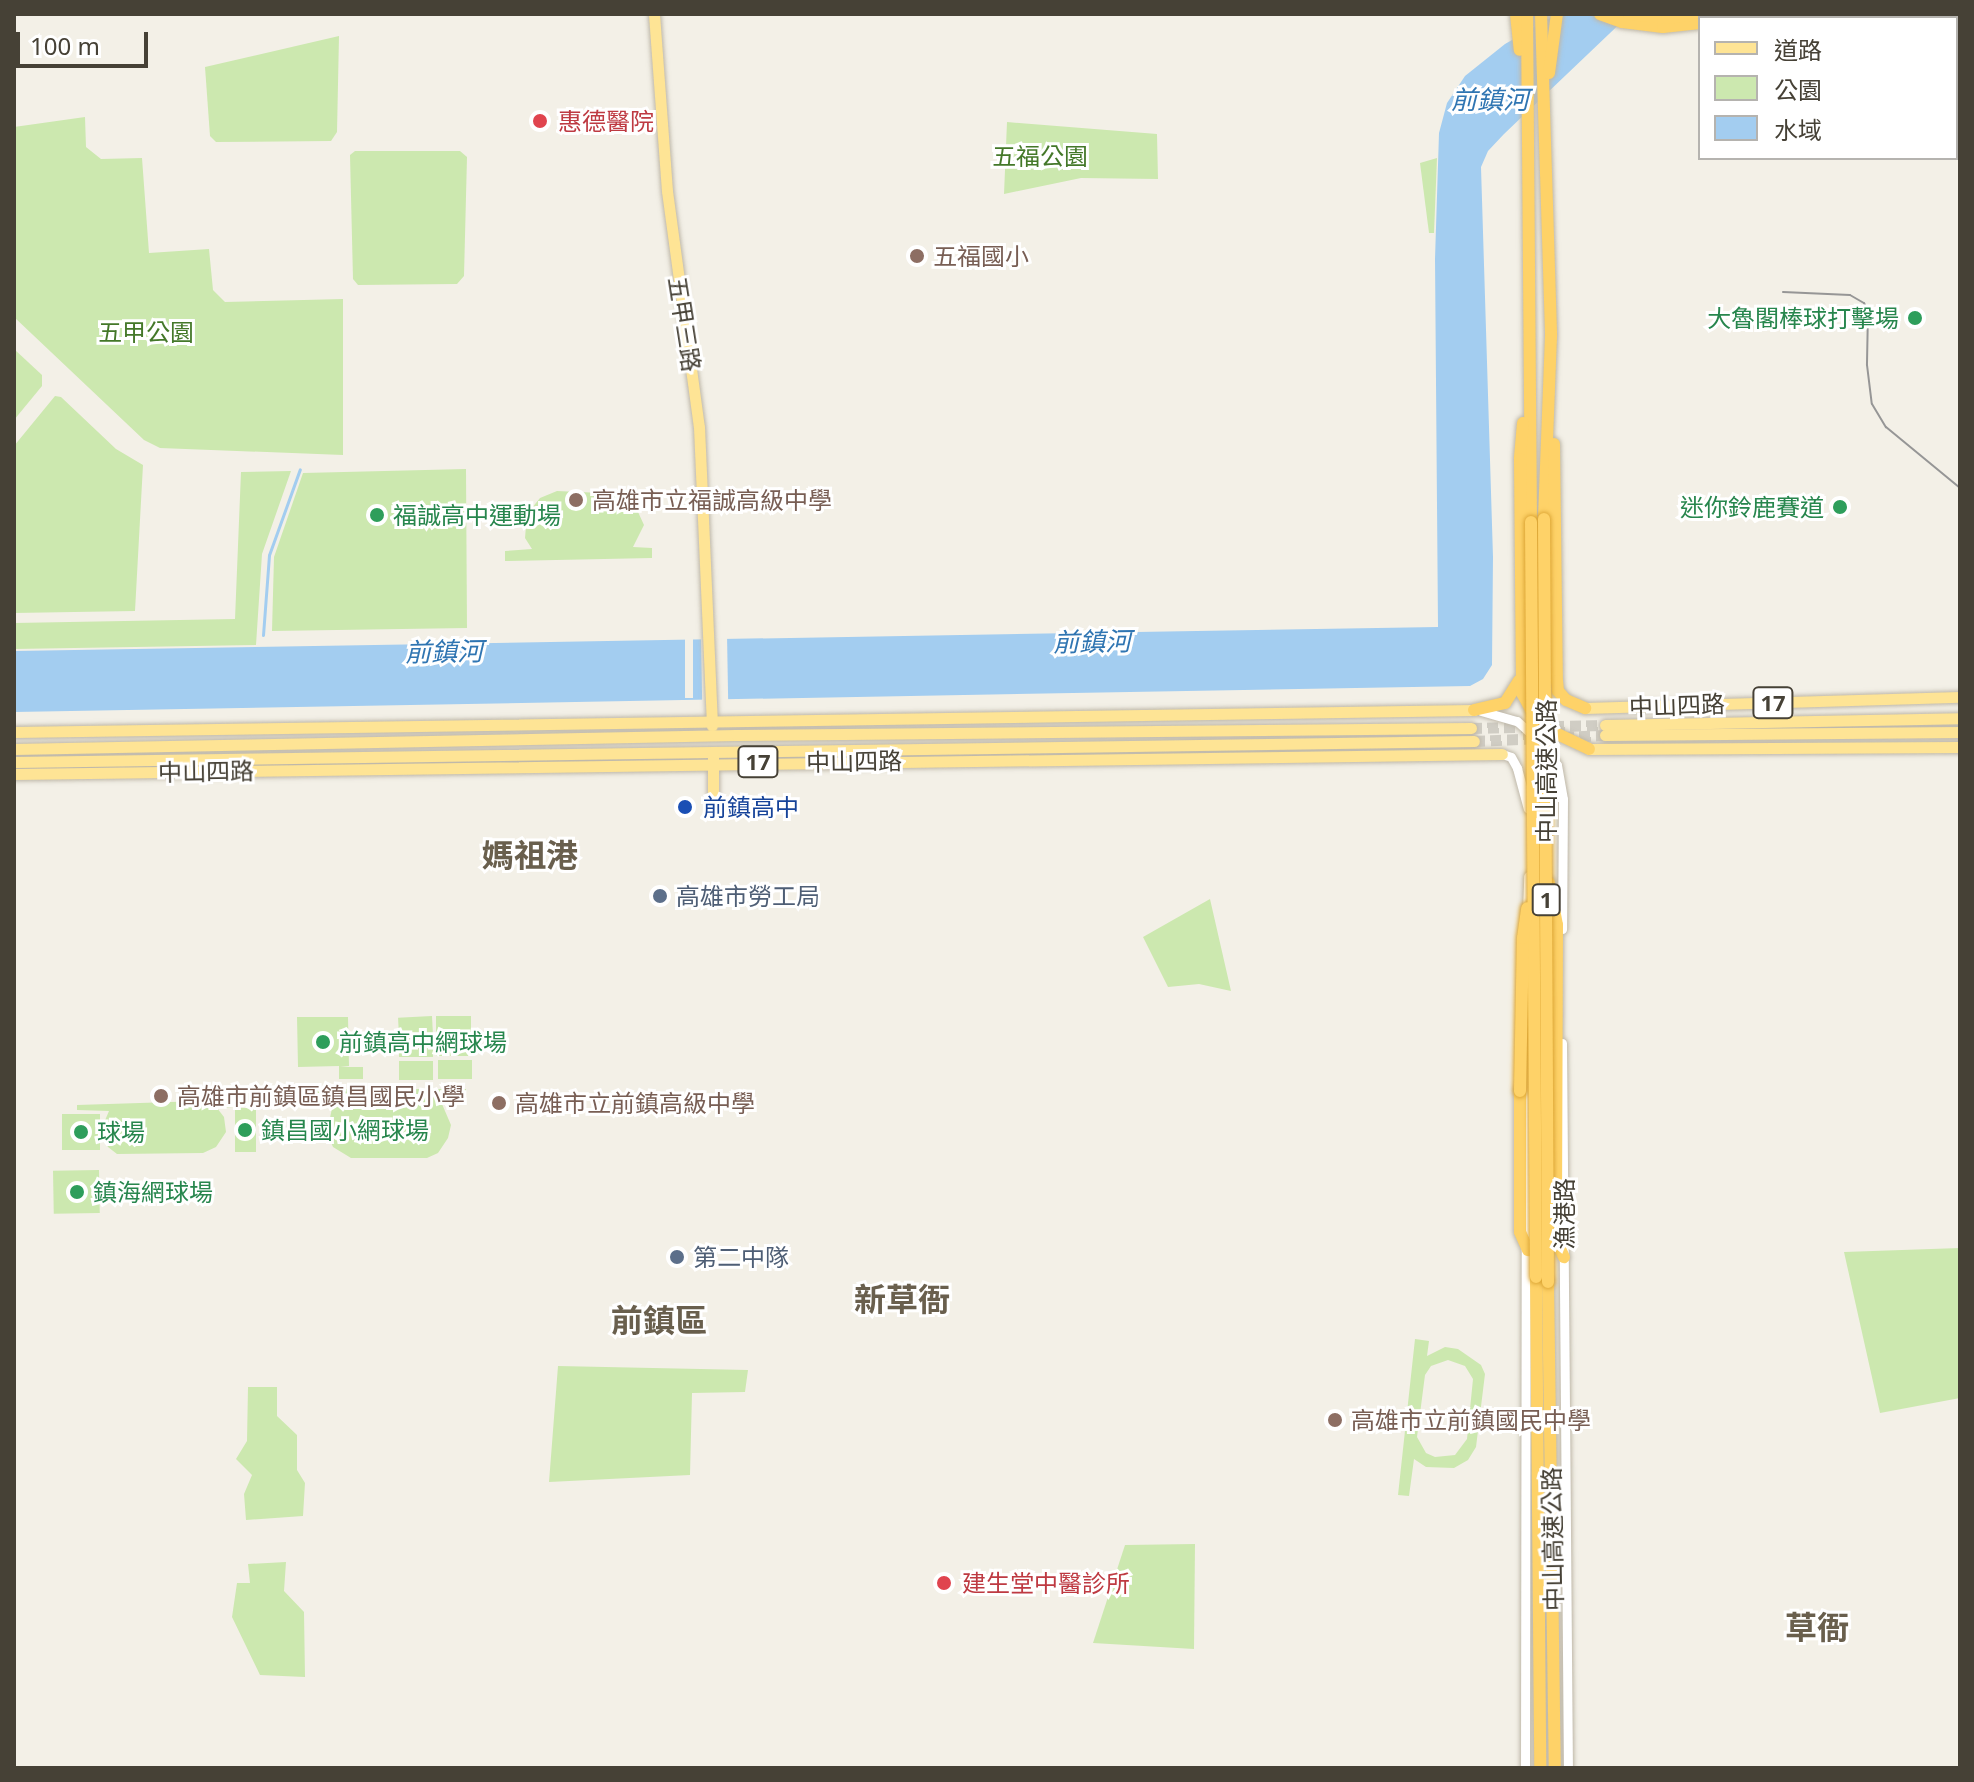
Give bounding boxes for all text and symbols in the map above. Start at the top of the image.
scale bar [20,16,152,66]
legend [1698,16,1958,160]
text: 100 m [30,29,100,62]
text: 道路 [1774,33,1822,66]
text: 公園 [1774,73,1822,106]
water label: 前鎮河 [1451,84,1529,116]
place label: 惠德醫院 [558,107,654,135]
marker: 惠德醫院 [529,110,551,132]
text: 水域 [1774,113,1822,146]
park label: 五福公園 [992,142,1088,170]
place label: 五福國小 [933,242,1029,270]
marker: 五福國小 [908,247,926,265]
street label: 五甲三路 [663,274,707,374]
place label: 大魯閣棒球打擊場 [1707,304,1899,332]
marker: 大魯閣棒球打擊場 [1906,309,1924,327]
park label: 五甲公園 [98,318,194,346]
place label: 高雄市立福誠高級中學 [592,486,832,514]
marker: 高雄市立福誠高級中學 [567,491,585,509]
place label: 迷你鈴鹿賽道 [1680,493,1824,521]
marker: 迷你鈴鹿賽道 [1831,498,1849,516]
place label: 福誠高中運動場 [393,501,561,529]
marker: 福誠高中運動場 [368,506,386,524]
water label: 前鎮河 [1053,626,1131,658]
water label: 前鎮河 [405,636,483,668]
road number: 17 [1751,685,1795,721]
street label: 中山四路 [1629,689,1725,721]
street label: 中山高速公路 [1532,699,1560,843]
road number: 17 [736,744,780,780]
street label: 中山四路 [806,746,902,776]
street label: 中山四路 [158,756,254,786]
place label: 前鎮高中 [703,793,799,821]
marker: 前鎮高中 [674,796,696,818]
district label: 媽祖港 [482,836,578,874]
place label: 高雄市勞工局 [676,882,820,910]
road number: 1 [1530,882,1562,918]
marker: 高雄市勞工局 [651,887,669,905]
place label: 前鎮高中網球場 [339,1028,507,1056]
marker: 前鎮高中網球場 [314,1033,332,1051]
place label: 高雄市前鎮區鎮昌國民小學 [177,1082,465,1110]
marker: 高雄市前鎮區鎮昌國民小學 [152,1087,170,1105]
place label: 高雄市立前鎮高級中學 [515,1089,755,1117]
marker: 高雄市立前鎮高級中學 [490,1094,508,1112]
place label: 鎮昌國小網球場 [261,1116,429,1144]
place label: 球場 [97,1118,145,1146]
marker: 鎮昌國小網球場 [236,1121,254,1139]
marker: 球場 [72,1123,90,1141]
place label: 鎮海網球場 [93,1178,213,1206]
street label: 漁港路 [1550,1178,1578,1250]
marker: 鎮海網球場 [68,1183,86,1201]
place label: 第二中隊 [693,1243,789,1271]
marker: 第二中隊 [668,1248,686,1266]
district label: 新草衙 [854,1280,950,1318]
district label: 前鎮區 [611,1301,707,1339]
place label: 高雄市立前鎮國民中學 [1351,1406,1591,1434]
marker: 高雄市立前鎮國民中學 [1326,1411,1344,1429]
street label: 中山高速公路 [1536,1467,1568,1611]
place label: 建生堂中醫診所 [962,1569,1130,1597]
marker: 建生堂中醫診所 [933,1572,955,1594]
district label: 草衙 [1785,1608,1849,1646]

